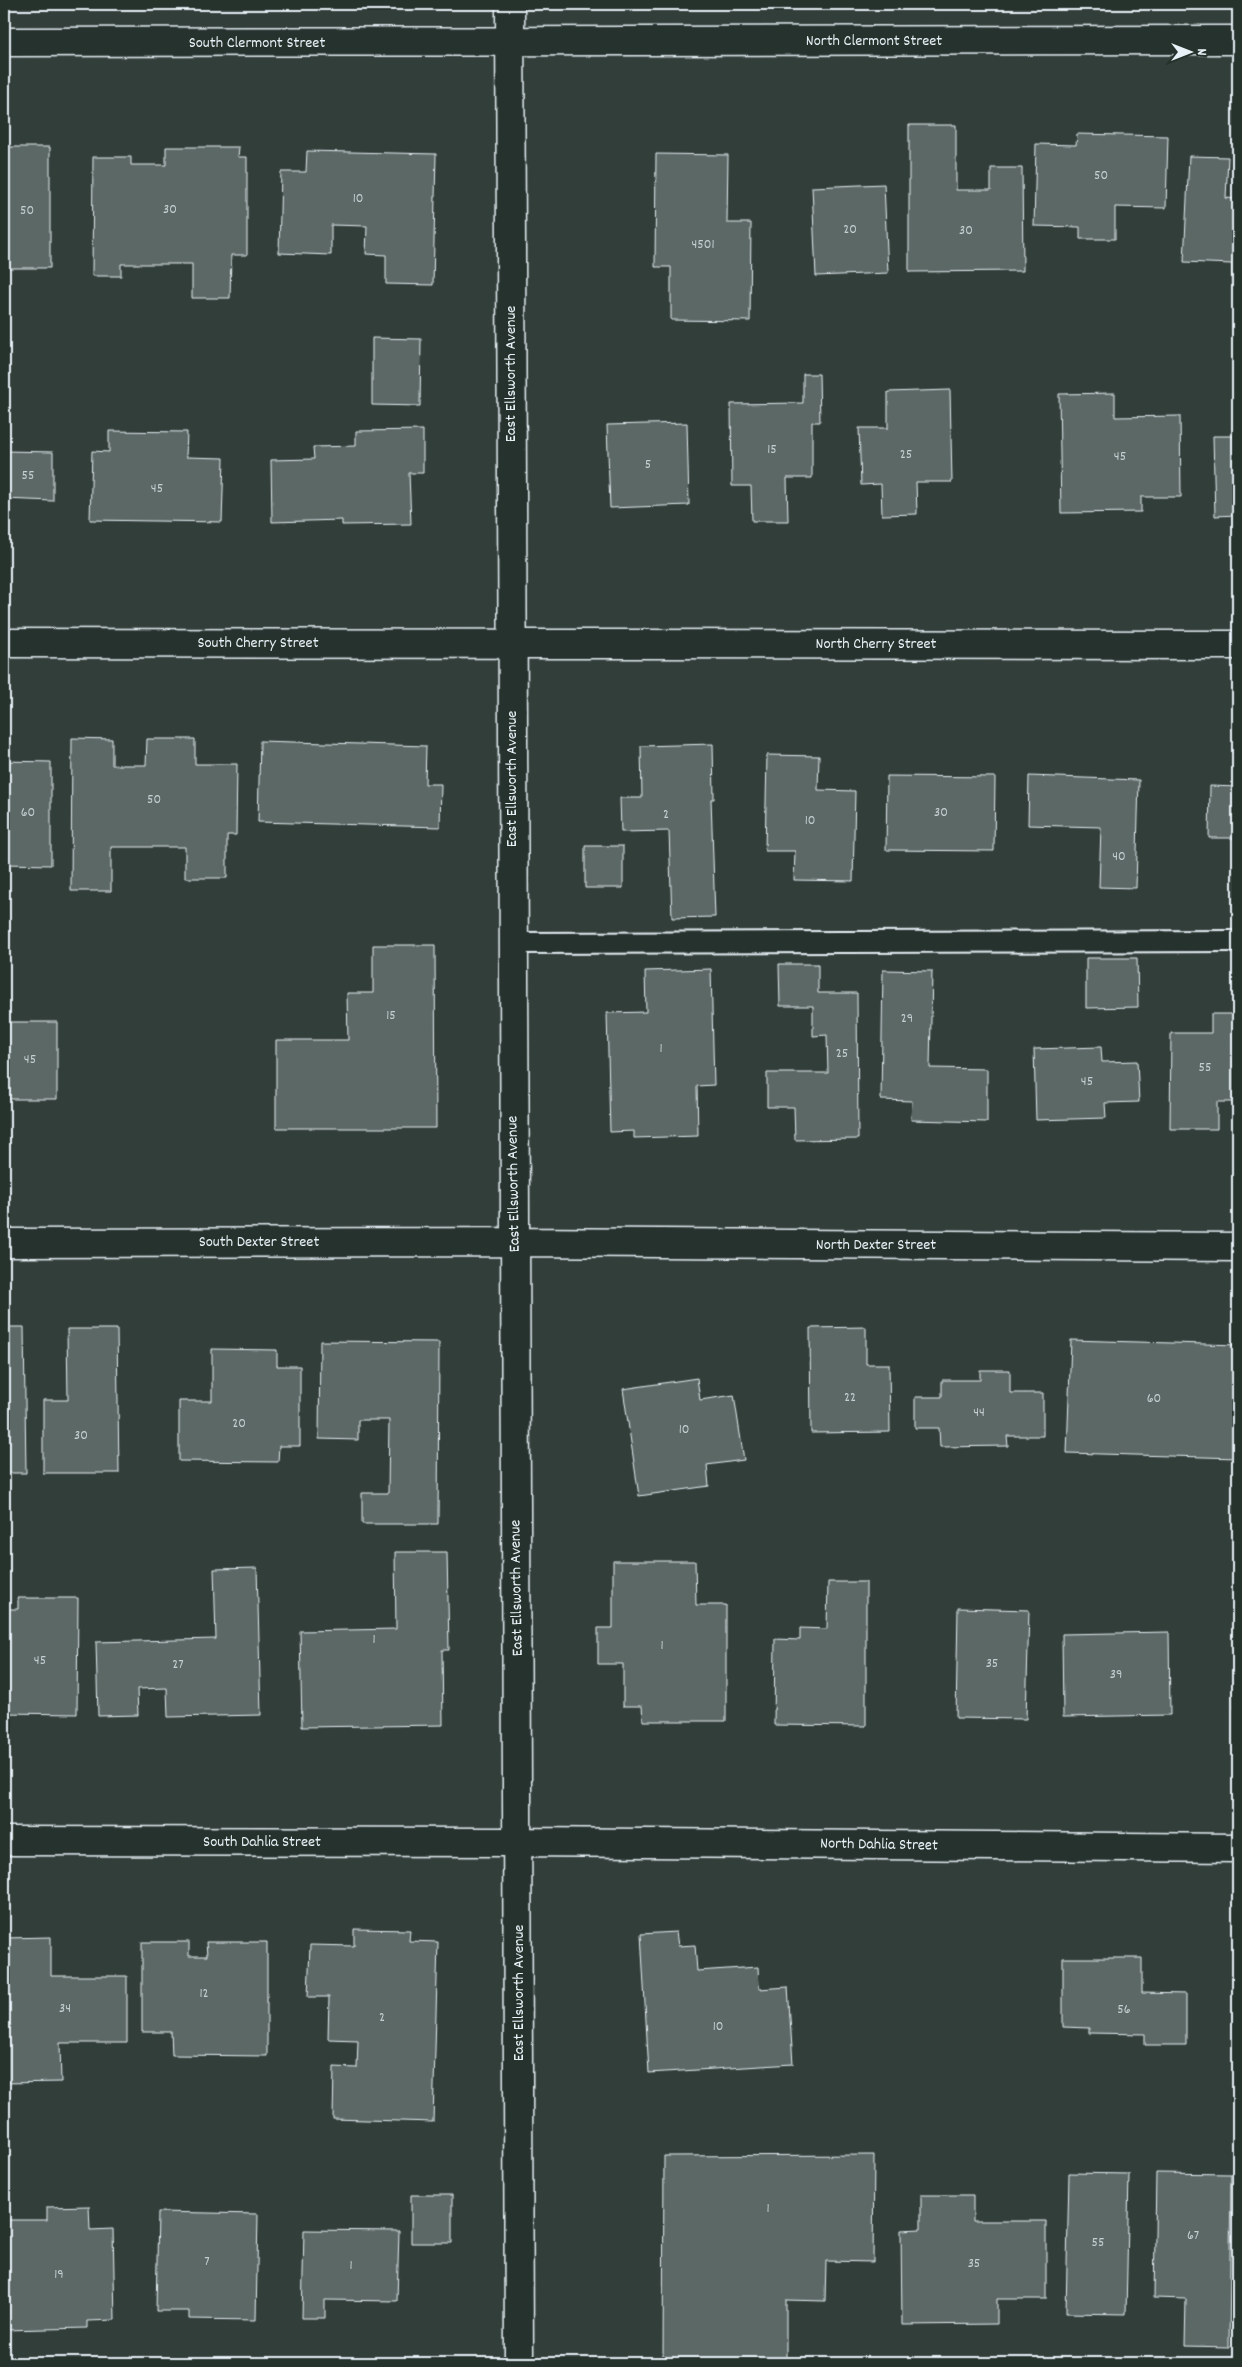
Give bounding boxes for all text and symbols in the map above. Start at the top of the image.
north arrow [1164,28,1214,78]
street label: North Clermont Street [806,30,942,53]
street label: South Clermont Street [189,32,325,55]
text: N [1191,49,1211,56]
house number: 50 [1094,166,1108,186]
house number: 10 [353,189,363,209]
house number: 30 [163,200,177,220]
house number: 50 [20,201,34,221]
house number: 20 [843,220,857,240]
house number: 30 [959,221,973,241]
house number: 4501 [692,235,715,255]
street label: East Ellsworth Avenue [500,306,523,442]
house number: 15 [767,440,777,460]
house number: 25 [900,445,912,465]
house number: 45 [1114,447,1126,467]
house number: 5 [645,455,651,475]
house number: 55 [22,466,34,486]
house number: 45 [151,479,163,499]
street label: South Cherry Street [197,632,319,655]
street label: North Cherry Street [815,633,937,656]
street label: East Ellsworth Avenue [501,711,524,847]
house number: 50 [147,790,161,810]
house number: 60 [21,803,35,823]
house number: 30 [934,803,948,823]
house number: 2 [663,805,669,825]
house number: 10 [805,811,815,831]
house number: 40 [1112,847,1126,867]
house number: 15 [386,1006,396,1026]
house number: 29 [901,1009,913,1029]
house number: 1 [659,1039,663,1059]
house number: 25 [836,1044,848,1064]
house number: 45 [24,1050,36,1070]
house number: 55 [1199,1058,1211,1078]
house number: 45 [1081,1072,1093,1092]
street label: East Ellsworth Avenue [501,1115,527,1253]
street label: South Dexter Street [199,1231,319,1254]
street label: North Dexter Street [816,1234,936,1257]
house number: 22 [844,1388,856,1408]
house number: 60 [1147,1389,1161,1409]
house number: 44 [973,1403,985,1423]
house number: 20 [232,1414,246,1434]
house number: 10 [679,1420,689,1440]
house number: 30 [74,1426,88,1446]
street label: East Ellsworth Avenue [504,1519,530,1657]
house number: 1 [372,1630,376,1650]
house number: 1 [660,1636,664,1656]
house number: 45 [34,1651,46,1671]
house number: 35 [986,1654,998,1674]
house number: 27 [172,1655,184,1675]
house number: 39 [1110,1665,1122,1685]
street label: South Dahlia Street [203,1831,321,1854]
street label: North Dahlia Street [820,1832,938,1858]
street label: East Ellsworth Avenue [508,1925,531,2061]
house number: 12 [199,1984,209,2004]
house number: 34 [59,1999,71,2019]
house number: 56 [1117,2000,1131,2020]
house number: 2 [379,2008,385,2028]
house number: 10 [713,2017,723,2037]
house number: 1 [766,2199,770,2219]
house number: 67 [1187,2226,1199,2246]
house number: 55 [1092,2233,1104,2253]
house number: 7 [204,2252,210,2272]
house number: 35 [968,2254,980,2274]
house number: 1 [349,2256,353,2276]
house number: 19 [54,2265,64,2285]

